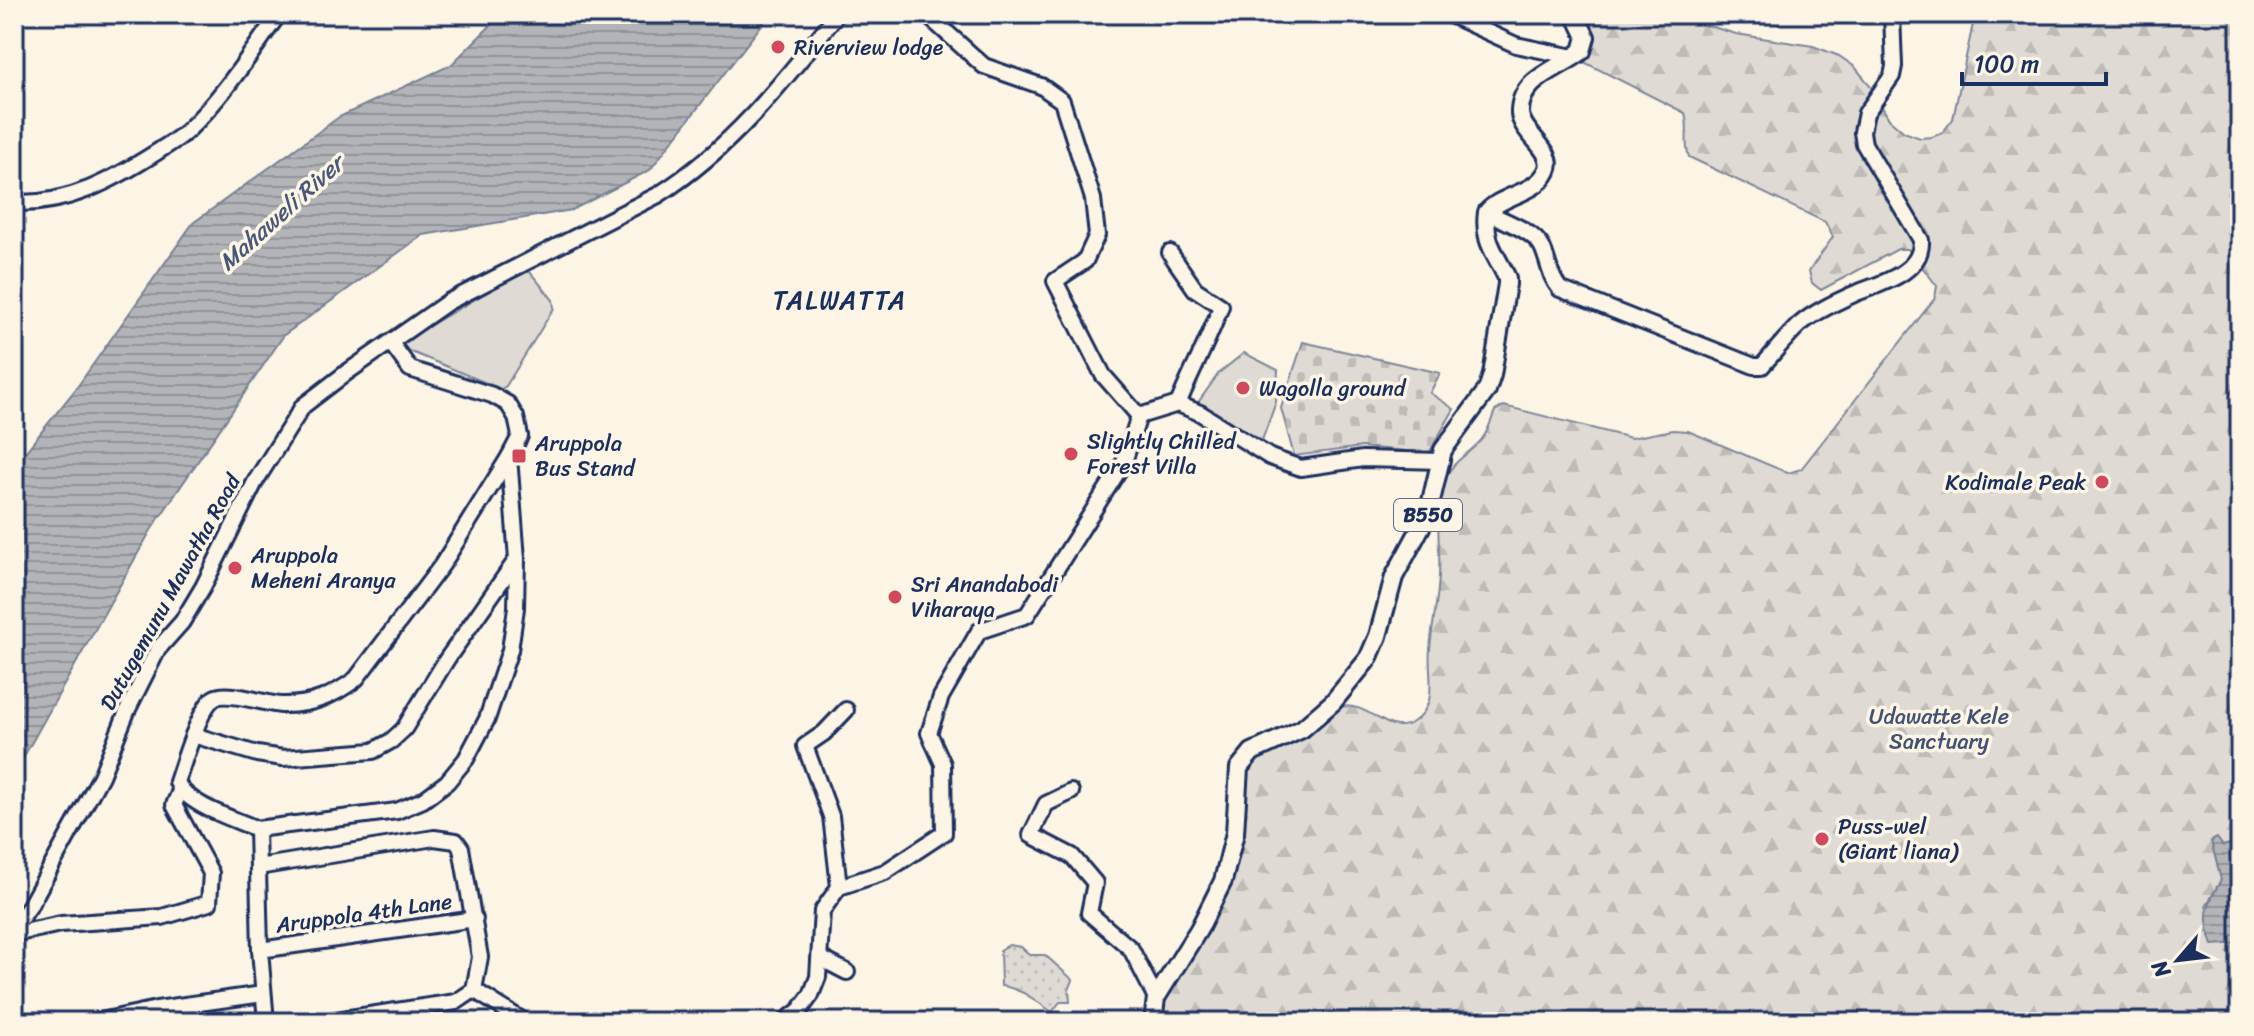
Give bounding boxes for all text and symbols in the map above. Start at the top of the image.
place label: Riverview lodge [794,28,944,67]
scale bar [1962,36,2106,86]
marker: Riverview lodge [769,38,787,56]
text: 100 m [1974,43,2039,85]
water label: Mahaweli River [208,142,357,281]
district label: TALWATTA [773,277,907,323]
place label: Wagolla ground [1259,369,1407,408]
marker: Wagolla ground [1234,379,1252,397]
place label: Slightly Chilled Forest Villa [1087,422,1237,486]
place label: Aruppola Bus Stand [534,424,636,488]
marker: Slightly Chilled Forest Villa [1062,445,1080,463]
marker: Aruppola Bus Stand [510,447,528,465]
place label: Kodimale Peak [1945,463,2086,502]
street label: Dutugemunu Mawatha Road [89,465,252,718]
marker: Kodimale Peak [2093,473,2111,491]
road number: B550 [1394,499,1462,531]
place label: Aruppola Meheni Aranya [250,536,397,600]
marker: Aruppola Meheni Aranya [226,559,244,577]
place label: Sri Anandabodi Viharaya [911,565,1059,629]
marker: Sri Anandabodi Viharaya [886,588,904,606]
park label: Udawatte Kele Sanctuary [1869,697,2009,761]
place label: Puss-wel (Giant liana) [1838,807,1959,871]
marker: Puss-wel (Giant liana) [1813,830,1831,848]
street label: Aruppola 4th Lane [272,881,455,945]
north arrow [2138,920,2218,1000]
text: N [2140,953,2182,986]

